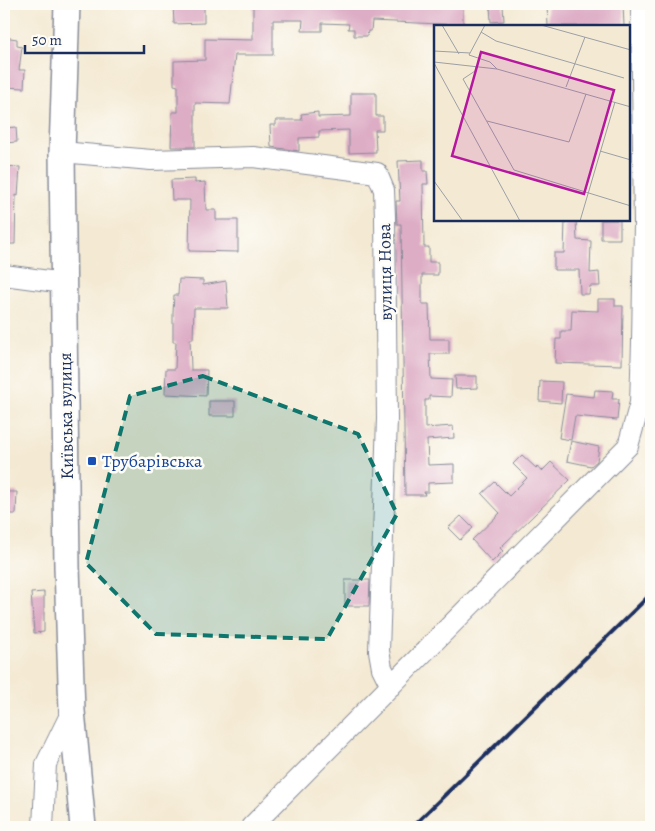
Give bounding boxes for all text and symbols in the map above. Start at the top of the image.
scale bar [25,22,144,54]
inset map [434,25,630,221]
text: 50 m [32,30,62,50]
street label: вулиця Нова [372,222,398,321]
street label: Київська вулиця [53,352,79,480]
place label: Трубарівська [102,449,203,473]
marker: Трубарівська [86,455,98,467]

